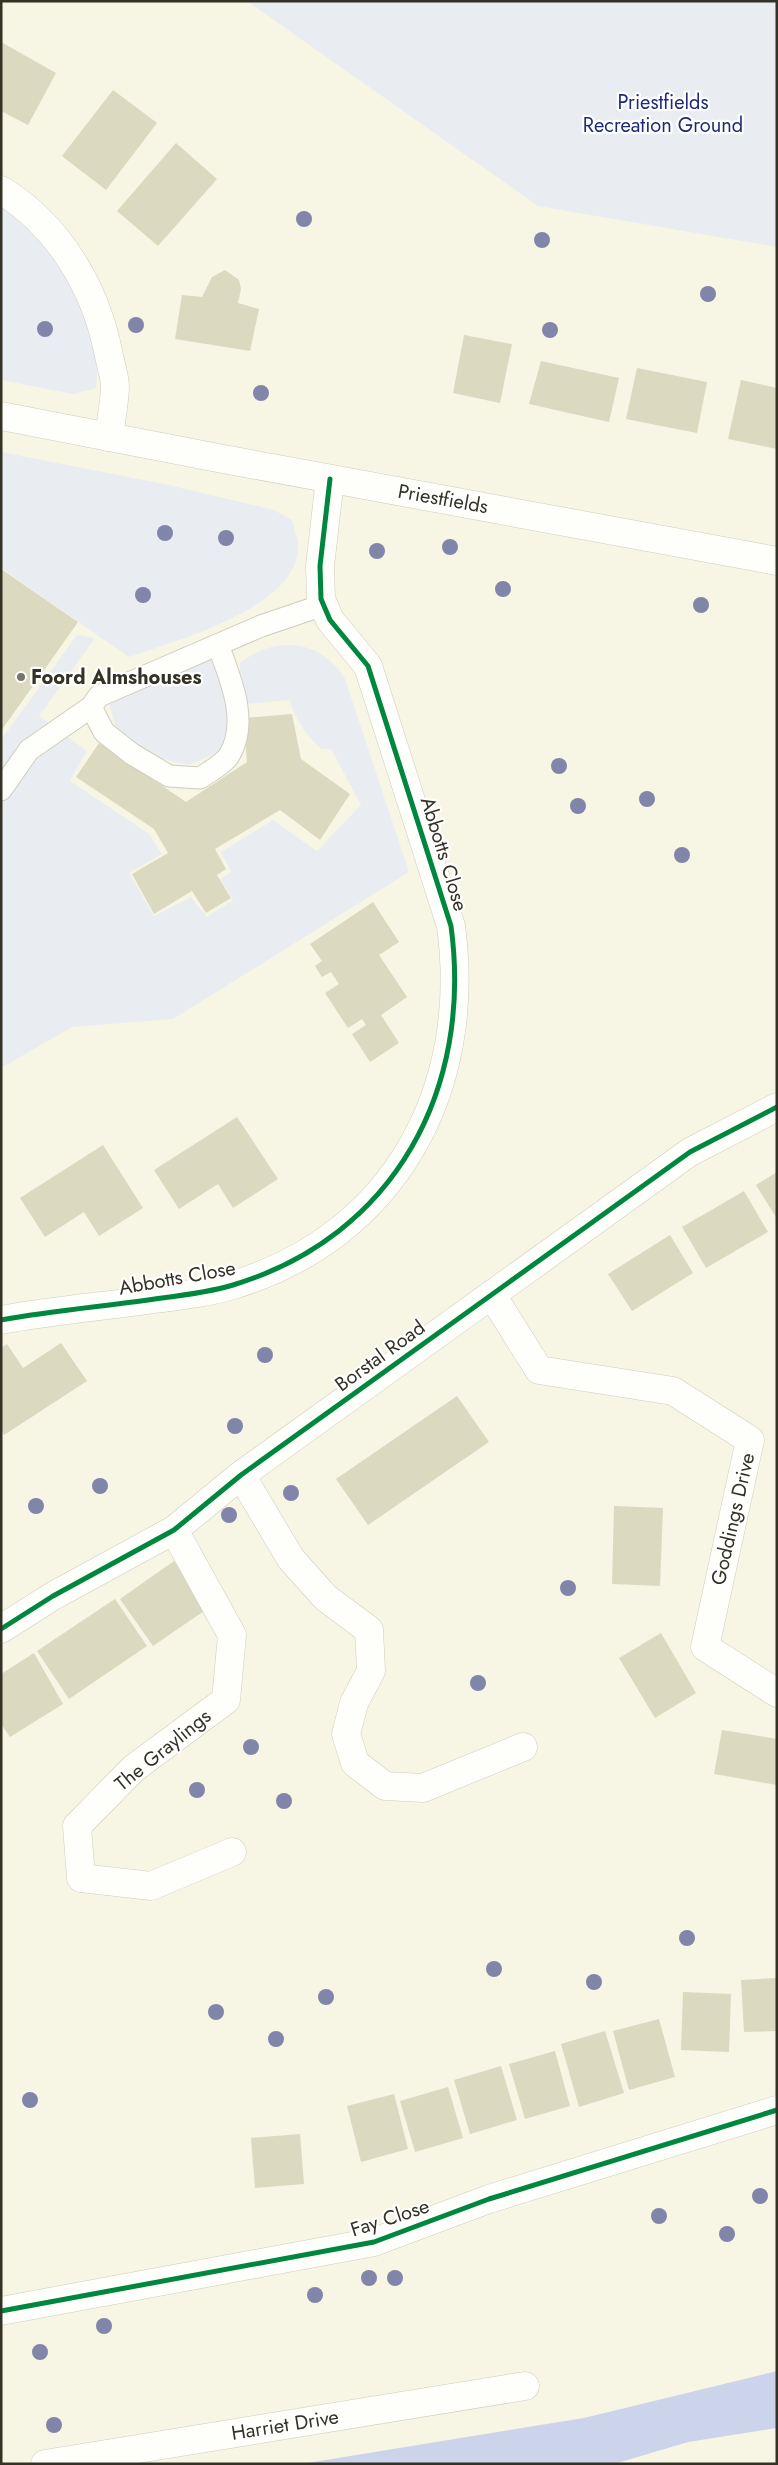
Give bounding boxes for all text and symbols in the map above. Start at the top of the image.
park label: Priestfields Recreation Ground [583,88,743,140]
street label: Priestfields [396,477,490,521]
place label: Foord Almshouses [31,663,202,692]
marker: Foord Almshouses [15,671,27,683]
street label: Abbotts Close [413,793,475,915]
street label: Abbotts Close [116,1253,238,1303]
street label: Borstal Road [329,1313,431,1399]
street label: Goddings Drive [704,1450,762,1588]
street label: The Graylings [109,1702,217,1798]
street label: Fay Close [347,2192,433,2244]
street label: Harriet Drive [229,2402,341,2448]

